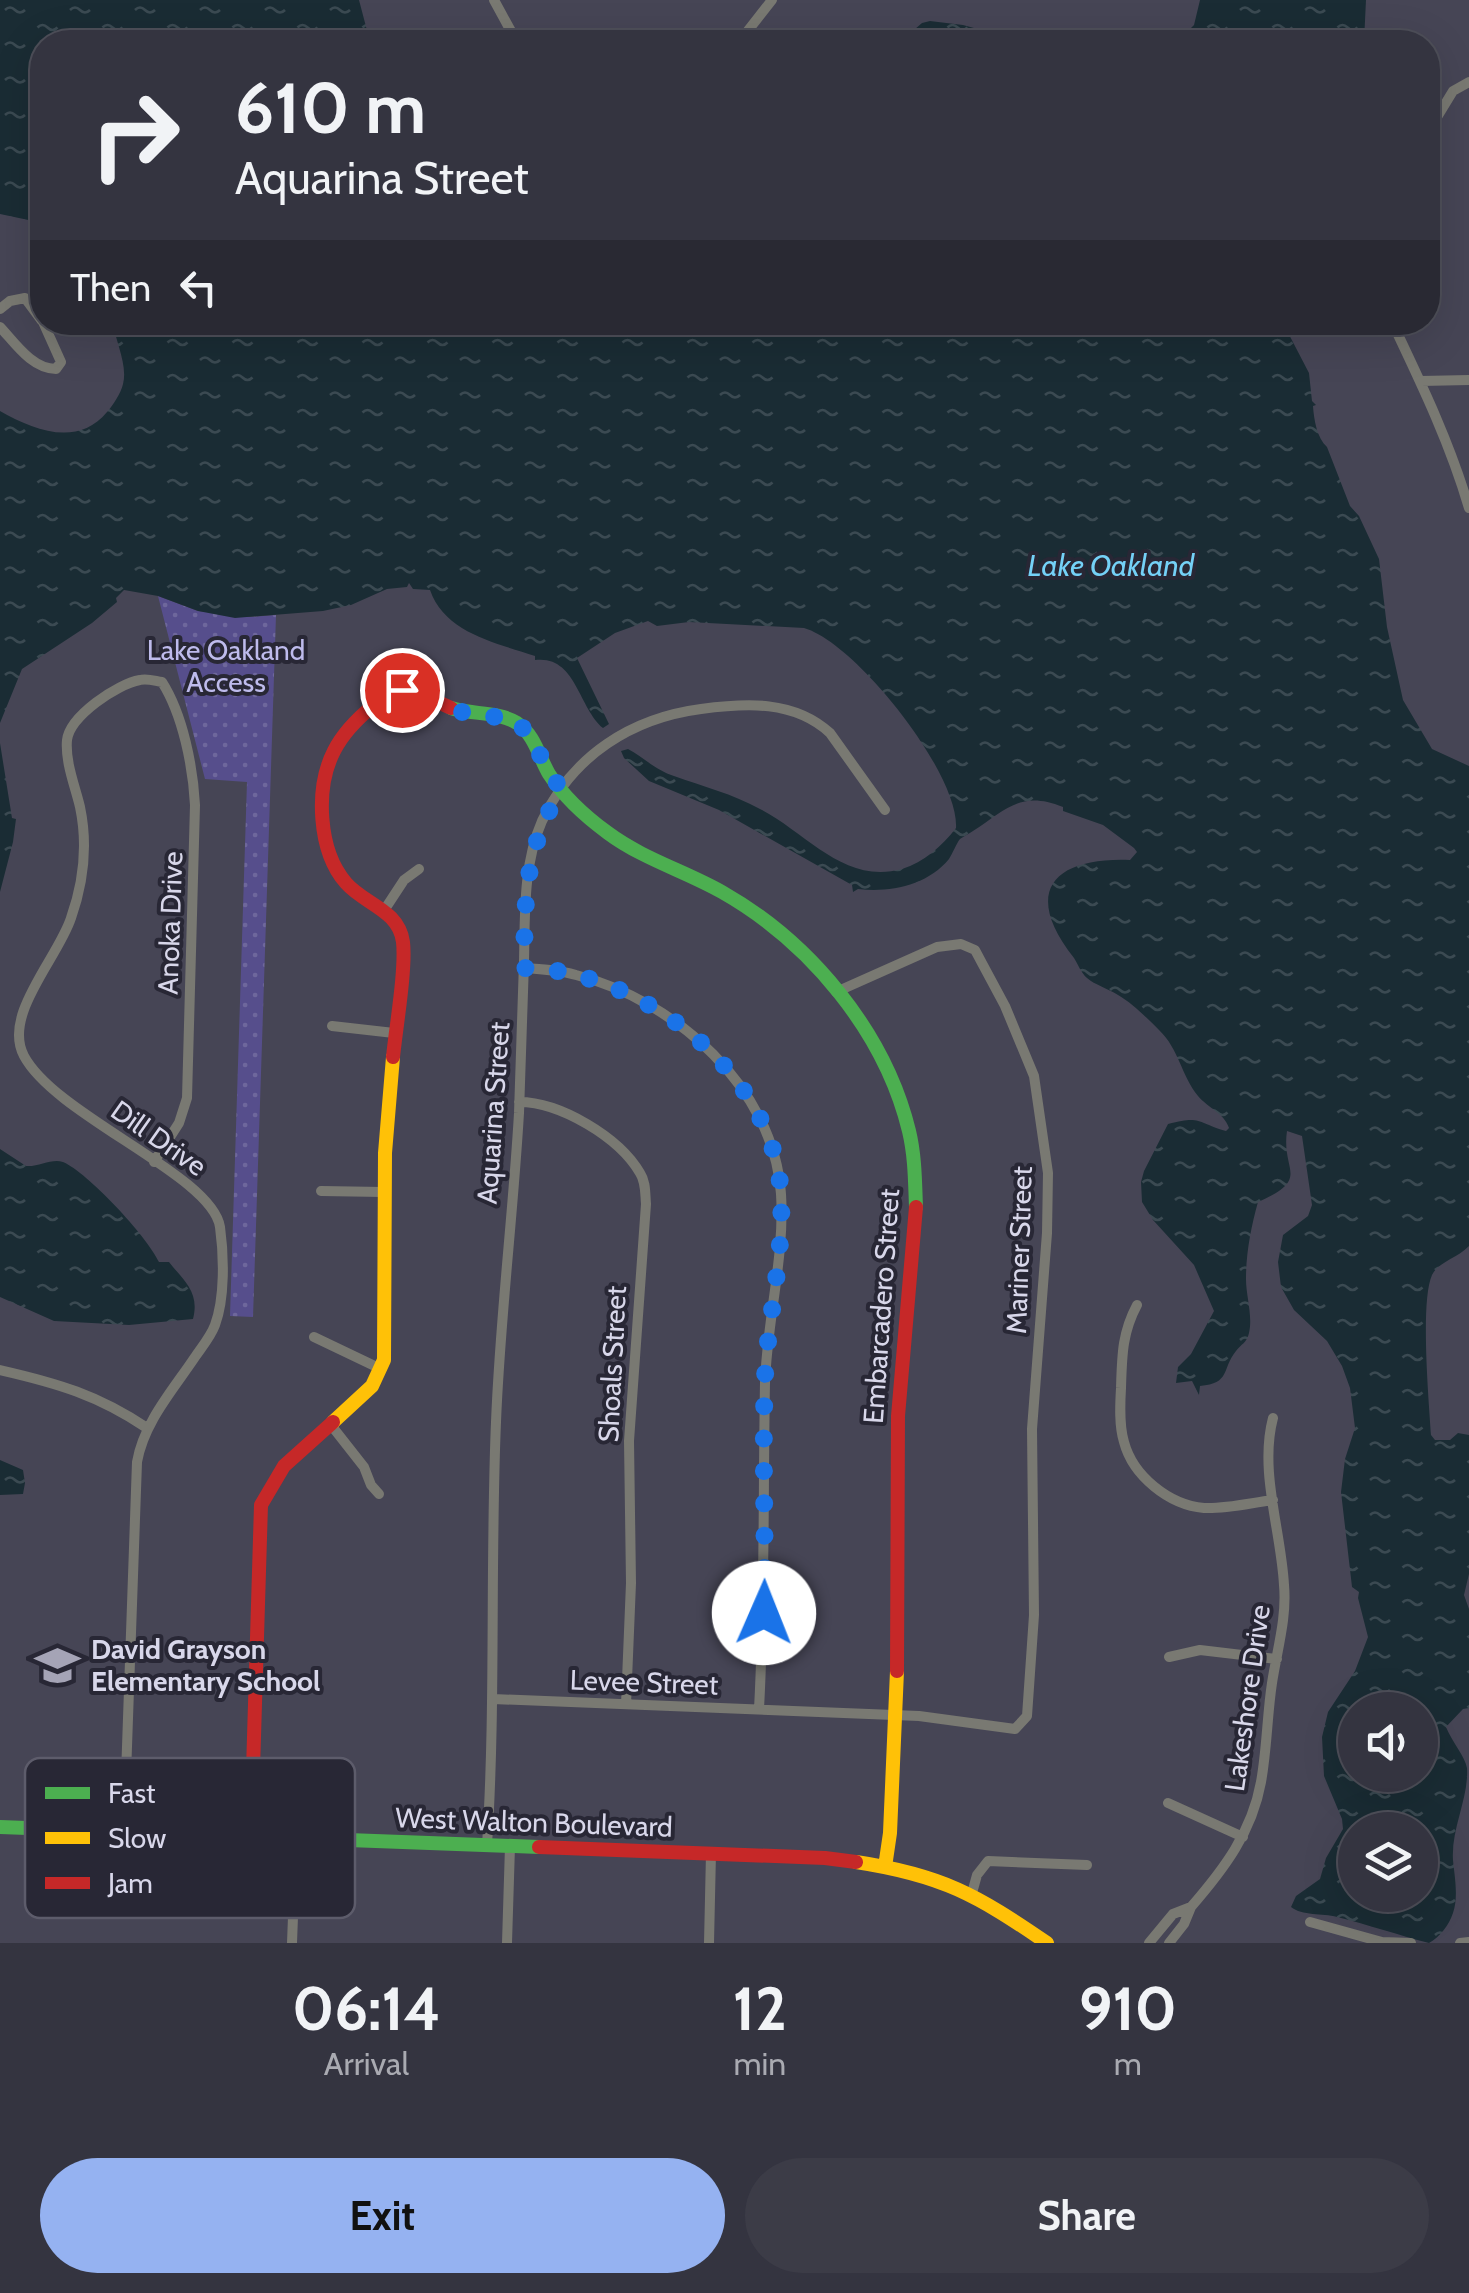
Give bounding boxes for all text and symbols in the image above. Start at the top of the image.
text: 610 m [235,65,426,151]
icon: right [70,70,200,200]
text: Aquarina Street [235,151,529,205]
icon: left [171,260,226,315]
text: Then [70,264,151,311]
water label: Lake Oakland [1028,547,1196,584]
park label: Lake Oakland Access [147,633,305,699]
pin [360,648,445,733]
icon: arrive [375,663,430,718]
street label: Anoka Drive [151,851,189,995]
street label: Aquarina Street [470,1021,516,1205]
street label: Dill Drive [105,1093,213,1183]
street label: Mariner Street [999,1166,1039,1334]
street label: Embarcadero Street [856,1187,906,1425]
street label: Shoals Street [591,1285,633,1443]
position arrow [712,1561,816,1665]
street label: Lakeshore Drive [1217,1603,1277,1793]
place label: David Grayson Elementary School [91,1632,320,1698]
school or university icon: David Grayson Elementary School [34,1641,82,1689]
street label: Levee Street [569,1662,719,1702]
map controls [1338,1692,1438,1912]
button: sound [1338,1692,1438,1792]
legend [25,1758,355,1918]
text: Fast [108,1776,156,1810]
street label: West Walton Boulevard [395,1800,673,1844]
button: layers [1338,1812,1438,1912]
text: Slow [108,1821,166,1855]
text: Jam [107,1866,153,1900]
text: 06:14 [292,1972,441,2045]
text: 12 [733,1972,787,2045]
text: 910 [1079,1972,1177,2045]
text: Arrival [324,2044,409,2083]
text: min [733,2044,786,2083]
text: m [1114,2044,1142,2083]
button: Exit [40,2158,725,2273]
button: Share [745,2158,1429,2273]

